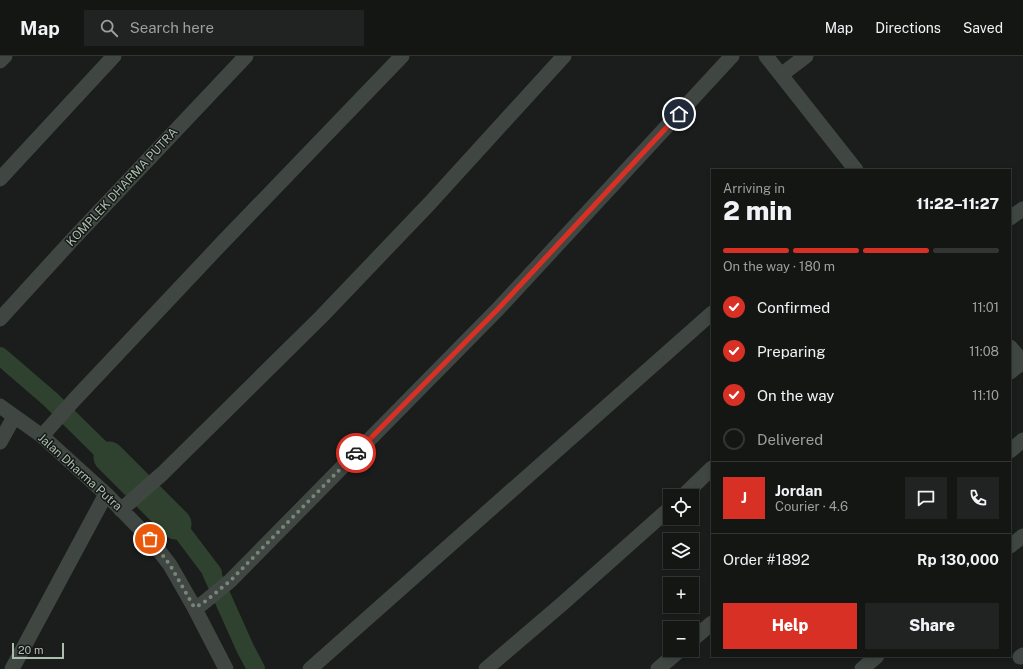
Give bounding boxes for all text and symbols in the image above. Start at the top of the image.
search box [84,10,364,46]
text: Map [20,17,60,39]
icon: search [98,17,120,39]
text: Search here [130,19,214,36]
text: Map [825,20,853,36]
text: Directions [875,20,941,36]
text: Saved [963,20,1003,36]
pin [662,97,696,131]
icon: home [668,103,690,125]
street label: KOMPLEK DHARMA PUTRA [63,125,181,249]
text: Arriving in [723,181,785,196]
text: 2 min [723,195,792,226]
text: 11:22–11:27 [916,195,999,212]
text: On the way · 180 m [723,259,835,274]
icon: check [723,296,745,318]
text: Confirmed [757,299,830,316]
text: 11:01 [972,300,999,315]
icon: check [723,340,745,362]
text: Preparing [757,343,826,360]
text: 11:08 [969,344,999,359]
icon: check [723,384,745,406]
text: On the way [757,387,834,404]
text: 11:10 [972,388,999,403]
street label: Jalan Dharma Putra [35,431,125,513]
text: Delivered [757,431,823,448]
courier [336,433,376,473]
icon: car [345,442,367,464]
button: chat [905,477,947,519]
button: phone [957,477,999,519]
text: Jordan [775,482,822,499]
map controls [663,489,699,657]
button: locate [663,489,699,525]
text: J [741,489,747,506]
text: Courier · 4.6 [775,499,848,514]
pin [133,522,167,556]
icon: bag [139,528,161,550]
button: layers [663,533,699,569]
text: Order #1892 [723,551,810,568]
text: Rp 130,000 [917,551,999,568]
button: + [663,577,699,613]
button: Help [723,603,857,649]
button: Share [865,603,999,649]
button: − [663,621,699,657]
scale bar [12,641,64,660]
text: 20 m [18,644,43,656]

